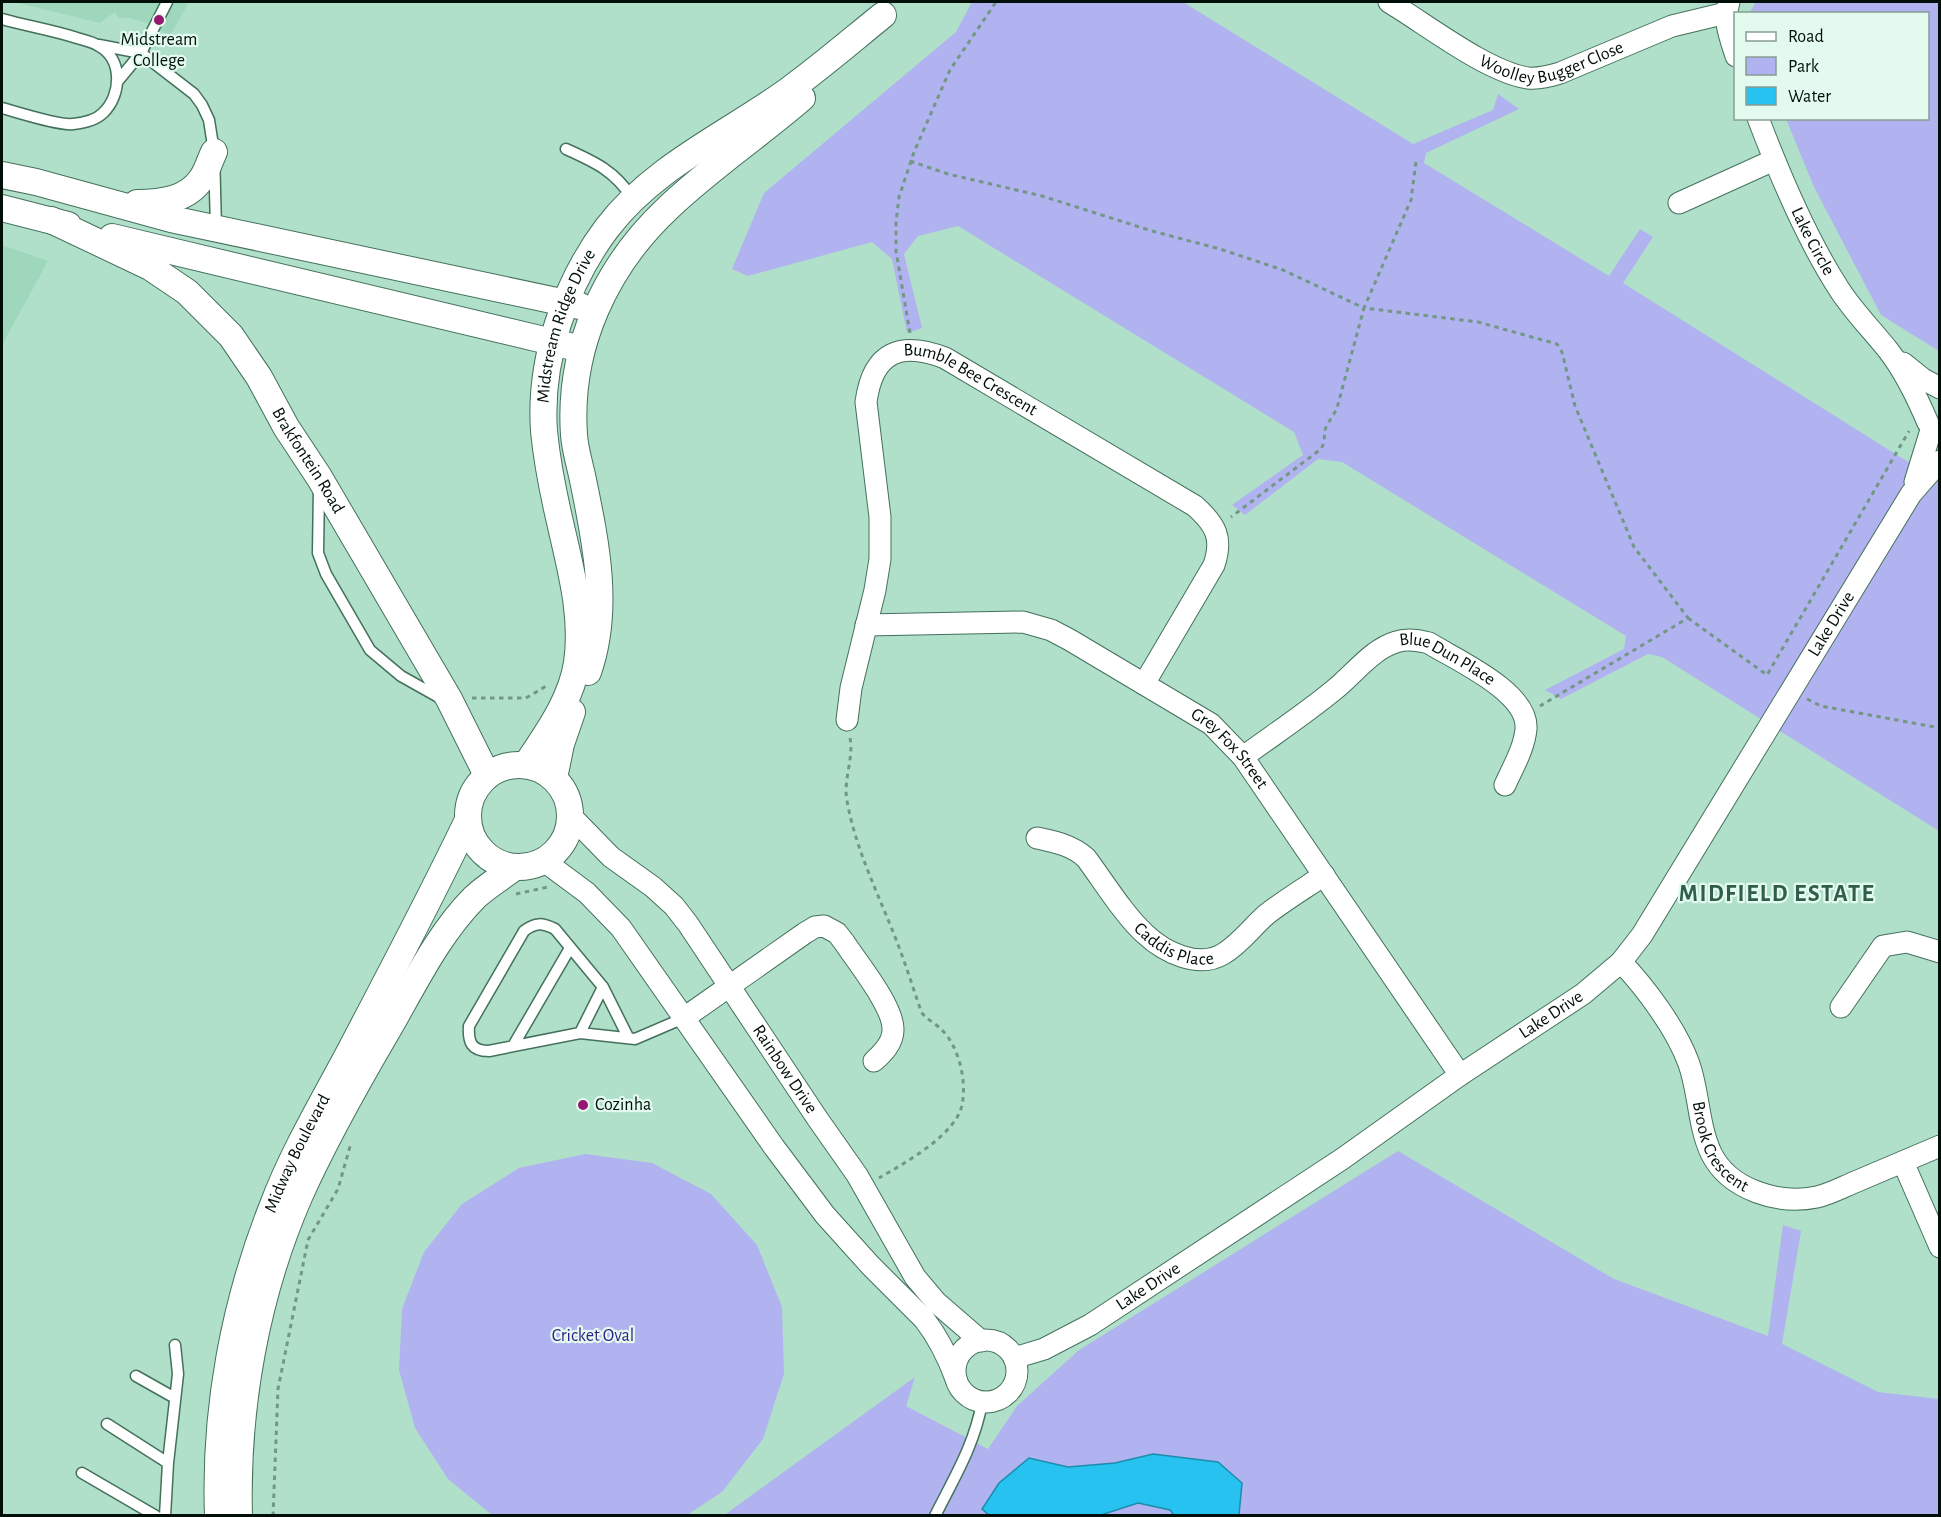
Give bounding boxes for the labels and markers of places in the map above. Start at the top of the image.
marker: Midstream College [152,13,166,27]
place label: Midstream College [121,31,197,70]
place label: Cozinha [595,1096,651,1114]
marker: Cozinha [576,1098,590,1112]

